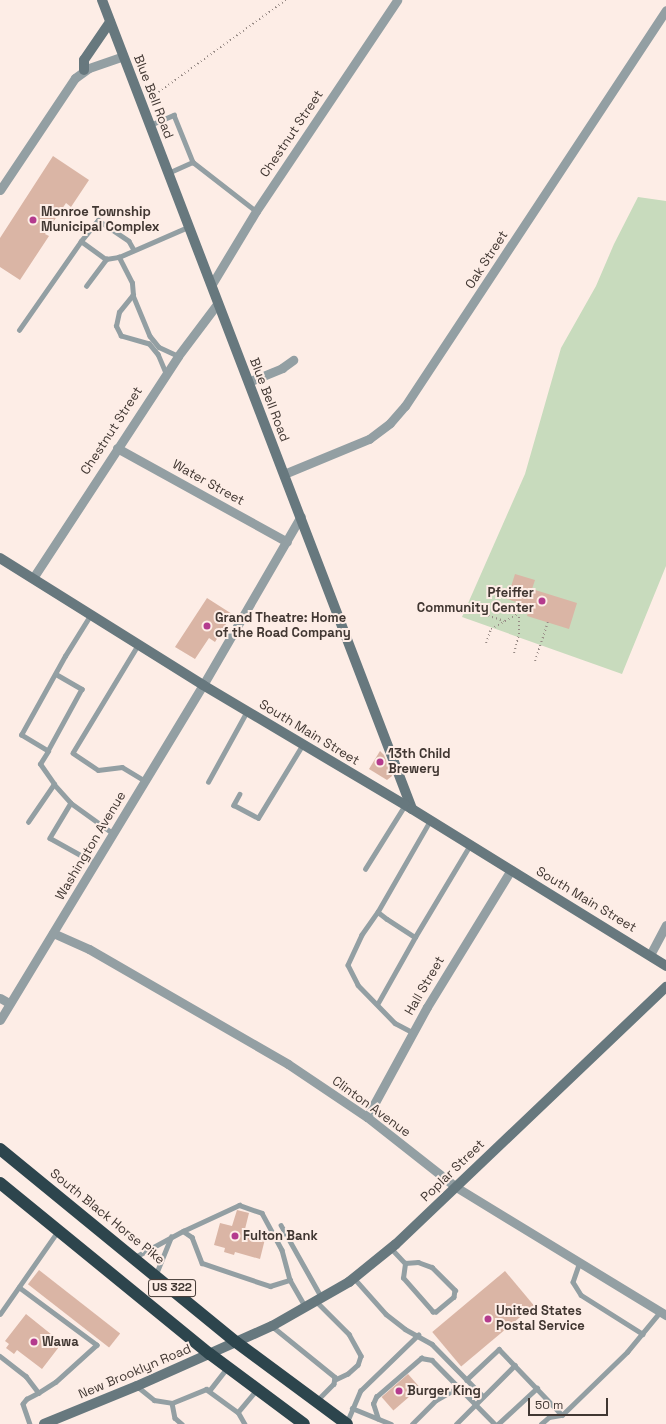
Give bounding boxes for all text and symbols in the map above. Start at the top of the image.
street label: Blue Bell Road [130,53,176,141]
street label: Chestnut Street [257,88,327,180]
place label: Monroe Township Municipal Complex [41,205,160,236]
marker: Monroe Township Municipal Complex [28,215,38,225]
street label: Oak Street [462,228,512,292]
street label: Blue Bell Road [246,356,292,444]
street label: Chestnut Street [78,384,146,478]
street label: Water Street [169,457,247,509]
place label: Pfeiffer Community Center [417,586,534,617]
marker: Pfeiffer Community Center [537,596,547,606]
place label: Grand Theatre: Home of the Road Company [215,611,351,642]
marker: Grand Theatre: Home of the Road Company [202,621,212,631]
street label: South Main Street [256,697,362,769]
place label: 13th Child Brewery [388,747,451,778]
marker: 13th Child Brewery [375,757,385,767]
street label: Washington Avenue [52,789,130,903]
street label: South Main Street [533,864,639,936]
street label: Hall Street [402,954,448,1018]
street label: Clinton Avenue [329,1073,413,1141]
street label: Poplar Street [418,1137,488,1205]
street label: South Black Horse Pike [47,1166,167,1268]
place label: Fulton Bank [243,1228,318,1244]
marker: Fulton Bank [230,1231,240,1241]
road number: US 322 [148,1278,196,1298]
place label: United States Postal Service [496,1304,585,1335]
marker: United States Postal Service [483,1314,493,1324]
place label: Wawa [42,1334,79,1350]
marker: Wawa [29,1337,39,1347]
street label: New Brooklyn Road [76,1341,194,1403]
place label: Burger King [407,1383,481,1399]
marker: Burger King [394,1386,404,1396]
scale bar [530,1390,610,1416]
text: 50 m [535,1397,563,1413]

